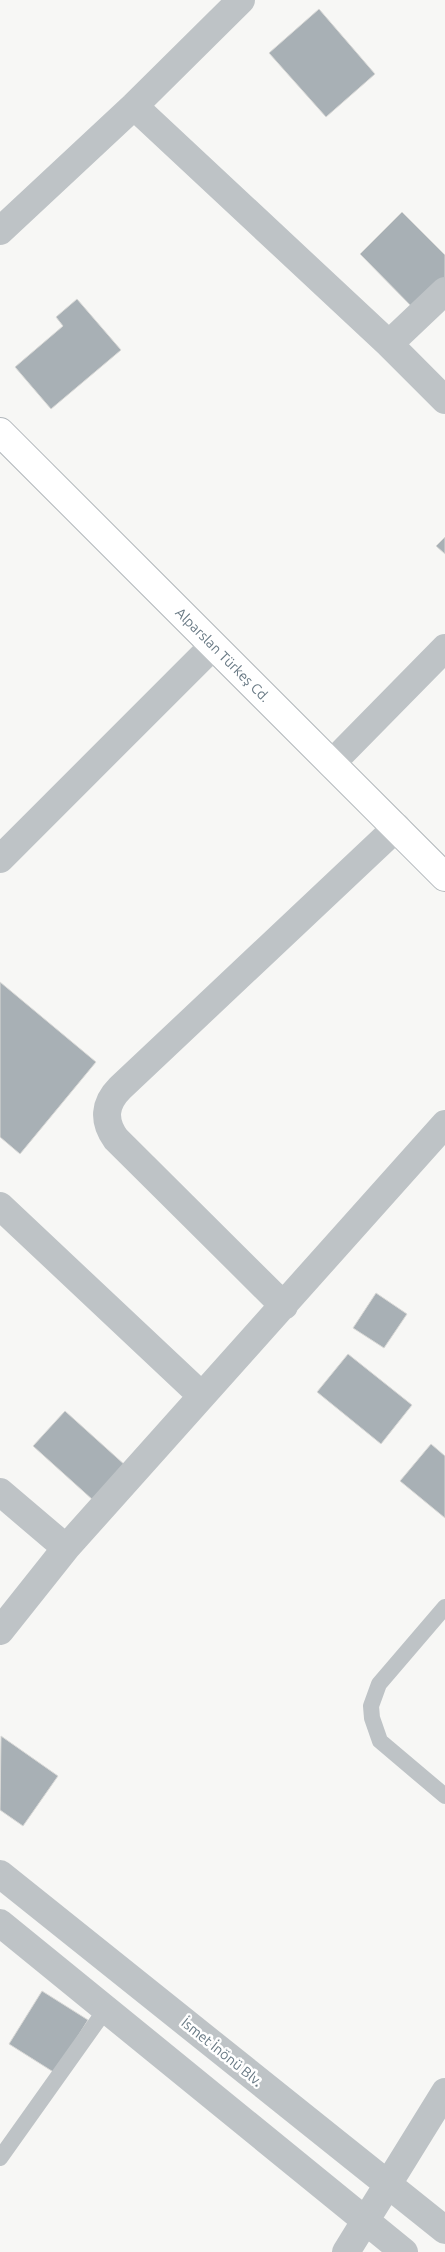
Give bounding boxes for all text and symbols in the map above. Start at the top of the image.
street label: Alparslan Türkeş Cd. [172,604,273,705]
street label: İsmet İnönü Blv. [178,2014,266,2090]

